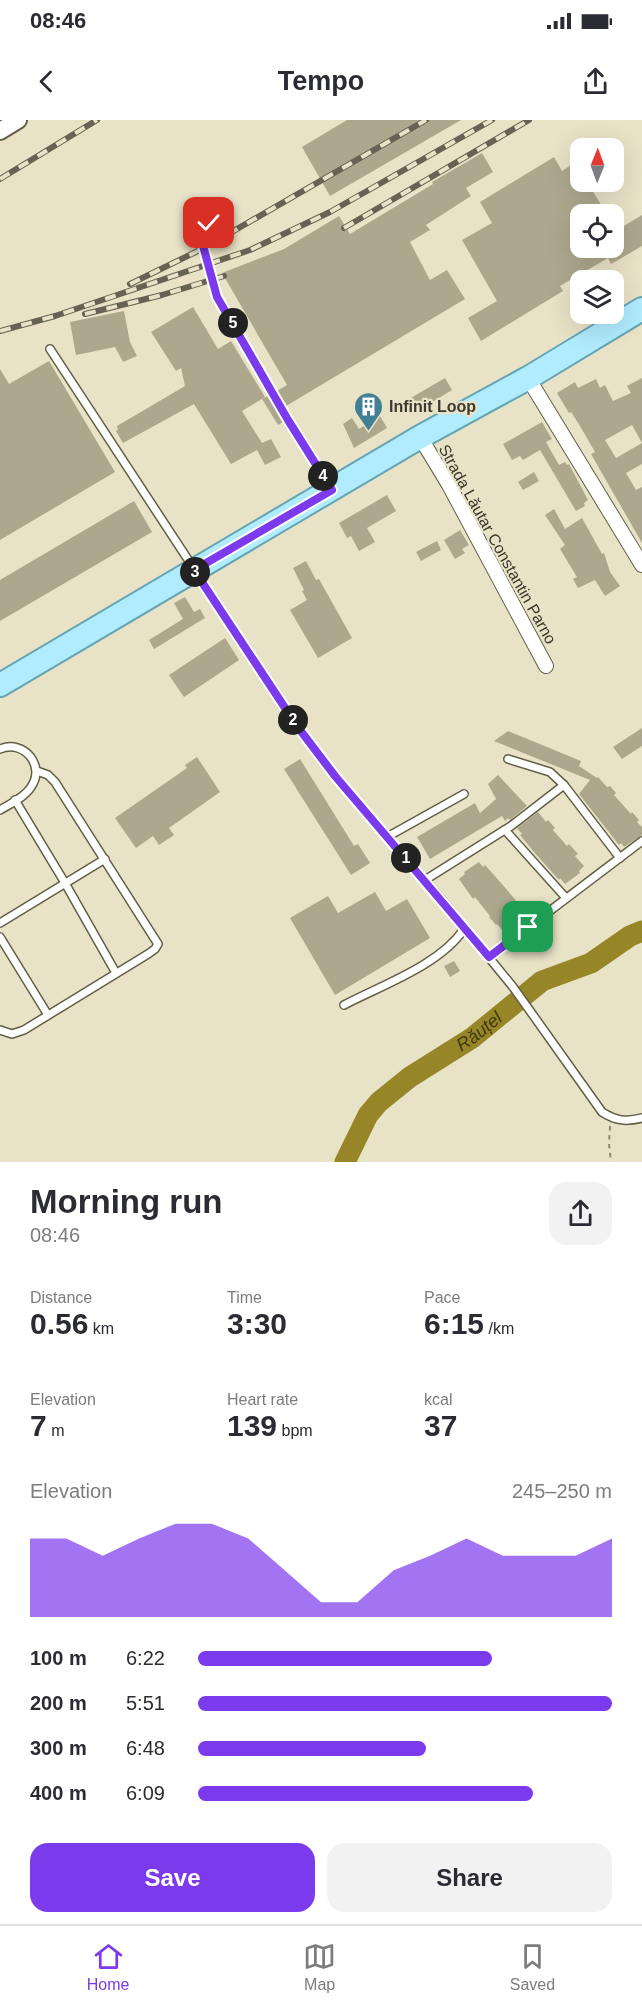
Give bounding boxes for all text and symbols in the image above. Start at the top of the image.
text: 08:46 [30,8,86,33]
icon: back [30,65,63,98]
icon: share [579,65,612,98]
text: Tempo [278,66,364,96]
north arrow [570,138,624,192]
map controls [570,138,624,324]
pin [183,197,234,248]
button: locate [570,204,624,258]
icon: check [192,206,225,239]
button: layers [570,270,624,324]
pin: 5 [218,308,248,338]
text: 5 [229,314,237,331]
building icon: Infinit Loop [352,390,384,432]
place label: Infinit Loop [389,398,476,415]
street label: Strada Lăutar Constantin Parno [436,442,560,647]
pin: 4 [308,461,338,491]
text: 4 [319,467,327,484]
pin: 3 [180,557,210,587]
text: 3 [191,563,199,580]
pin: 2 [278,705,308,735]
text: 2 [289,711,297,728]
pin: 1 [391,843,421,873]
text: 1 [402,849,410,866]
pin [502,901,553,952]
icon: arrive [511,910,544,943]
water label: Răuțel [453,1007,507,1055]
button: share [549,1182,612,1245]
text: Morning run [30,1183,222,1220]
text: 08:46 [30,1224,80,1246]
text: Distance [30,1289,92,1306]
text: Time [227,1289,262,1306]
text: Pace [424,1289,460,1306]
text: 0.56 [30,1307,88,1340]
text: 3:30 [227,1307,287,1340]
text: 6:15 [424,1307,484,1340]
text: km [88,1320,114,1337]
text: /km [484,1320,514,1337]
text: Elevation [30,1391,96,1408]
text: Heart rate [227,1391,298,1408]
text: kcal [424,1391,452,1408]
text: 7 [30,1409,47,1442]
text: 139 [227,1409,277,1442]
text: 37 [424,1409,457,1442]
text: m [47,1422,64,1439]
text: bpm [277,1422,313,1439]
text: Elevation [30,1480,112,1502]
text: 245–250 m [512,1480,612,1502]
text: 100 m [30,1647,87,1669]
text: 6:22 [126,1647,165,1669]
text: 200 m [30,1692,87,1714]
text: 5:51 [126,1692,165,1714]
text: 300 m [30,1737,87,1759]
text: 6:48 [126,1737,165,1759]
text: 400 m [30,1782,87,1804]
text: 6:09 [126,1782,165,1804]
button: Save [30,1843,315,1912]
button: Share [327,1843,612,1912]
tab: Home [87,1940,130,1994]
tab: Map [303,1940,336,1994]
tab: Saved [510,1940,555,1994]

